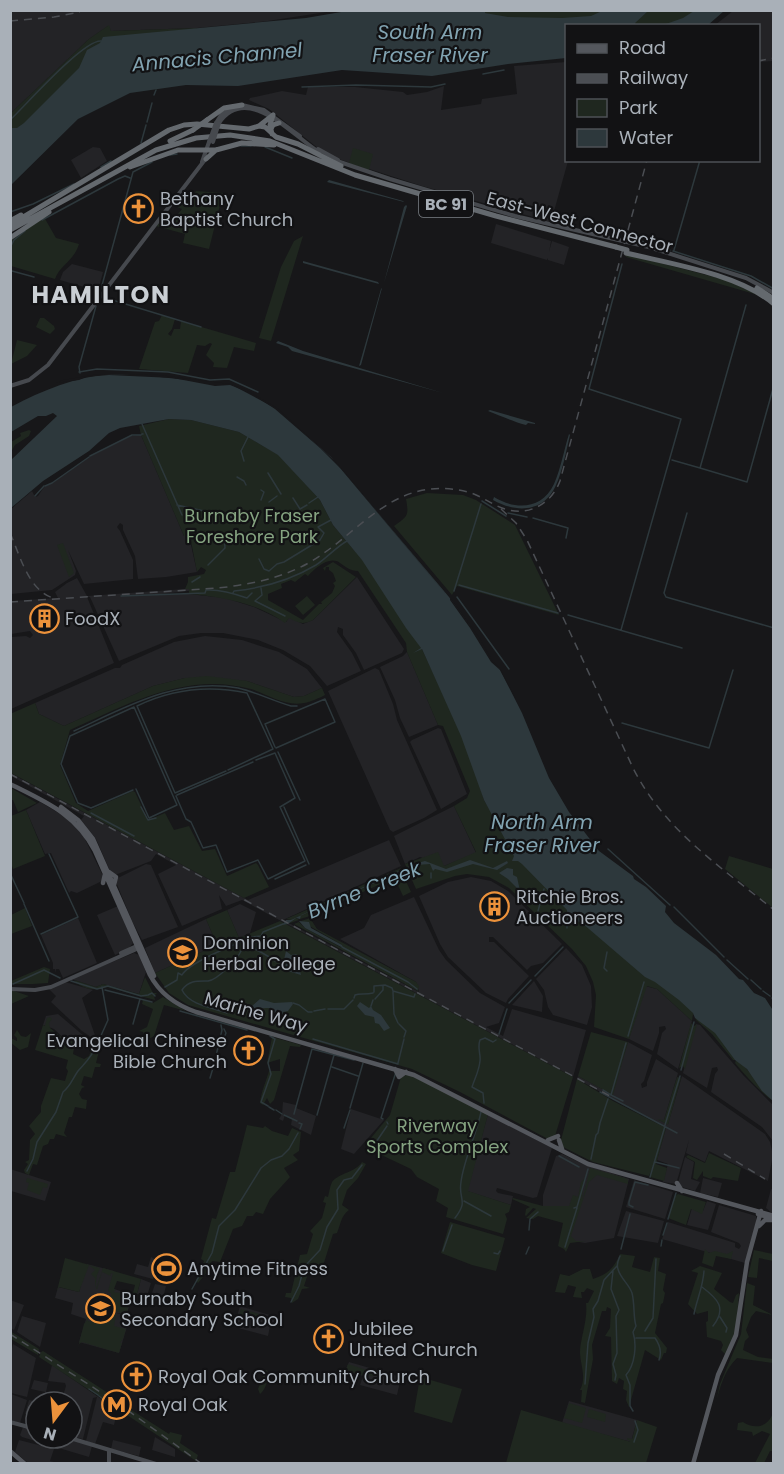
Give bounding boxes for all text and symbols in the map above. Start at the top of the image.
water label: South Arm Fraser River [372,18,488,69]
legend [565,24,760,162]
text: Road [619,35,666,60]
water label: Annacis Channel [130,36,303,78]
text: Railway [619,65,688,90]
text: Park [619,95,658,120]
text: Water [619,125,673,150]
street label: East-West Connector [484,185,676,259]
place label: Bethany Baptist Church [160,186,293,232]
road number: BC 91 [419,191,473,217]
church icon: Bethany Baptist Church [123,192,155,224]
district label: HAMILTON [32,278,170,311]
park label: Burnaby Fraser Foreshore Park [184,503,320,549]
building icon: FoodX [28,602,60,634]
place label: FoodX [65,606,120,631]
water label: North Arm Fraser River [484,808,600,859]
water label: Byrne Creek [303,854,427,925]
place label: Ritchie Bros. Auctioneers [516,884,623,930]
building icon: Ritchie Bros. Auctioneers [479,890,511,922]
place label: Dominion Herbal College [203,930,336,976]
school or university icon: Dominion Herbal College [166,936,198,968]
street label: Marine Way [202,985,310,1039]
place label: Evangelical Chinese Bible Church [46,1028,227,1074]
church icon: Evangelical Chinese Bible Church [232,1034,264,1066]
park label: Riverway Sports Complex [366,1113,508,1159]
sports icon: Anytime Fitness [150,1252,182,1284]
place label: Anytime Fitness [187,1256,328,1281]
place label: Burnaby South Secondary School [121,1286,283,1332]
school or university icon: Burnaby South Secondary School [84,1292,116,1324]
place label: Jubilee United Church [349,1316,478,1362]
church icon: Jubilee United Church [312,1322,344,1354]
church icon: Royal Oak Community Church [121,1360,153,1392]
place label: Royal Oak Community Church [158,1364,430,1389]
metro station icon: Royal Oak [101,1388,133,1420]
north arrow [24,1390,84,1450]
place label: Royal Oak [138,1392,228,1417]
text: N [41,1421,59,1447]

